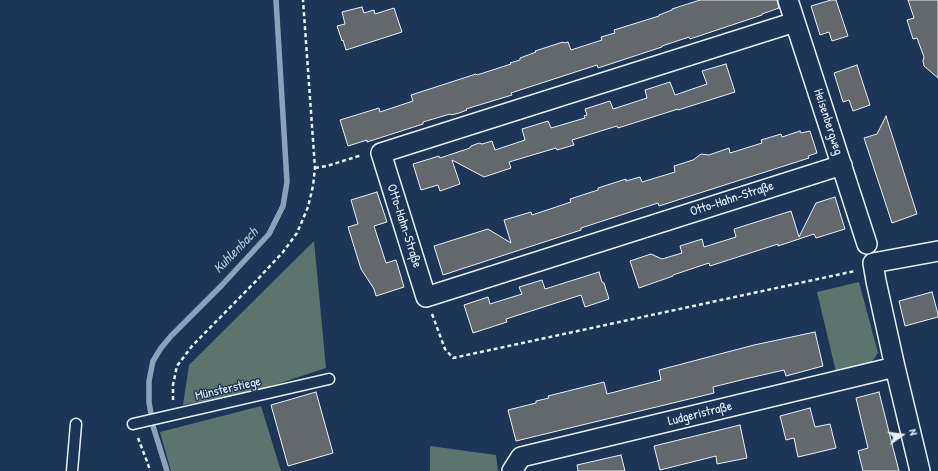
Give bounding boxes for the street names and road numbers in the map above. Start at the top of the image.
street label: Heisenbergweg [810,87,846,157]
street label: Otto-Hahn-Straße [688,178,776,220]
street label: Otto-Hahn-Straße [383,182,425,270]
street label: Münsterstiege [194,374,262,404]
street label: Ludgeristraße [666,398,734,430]

